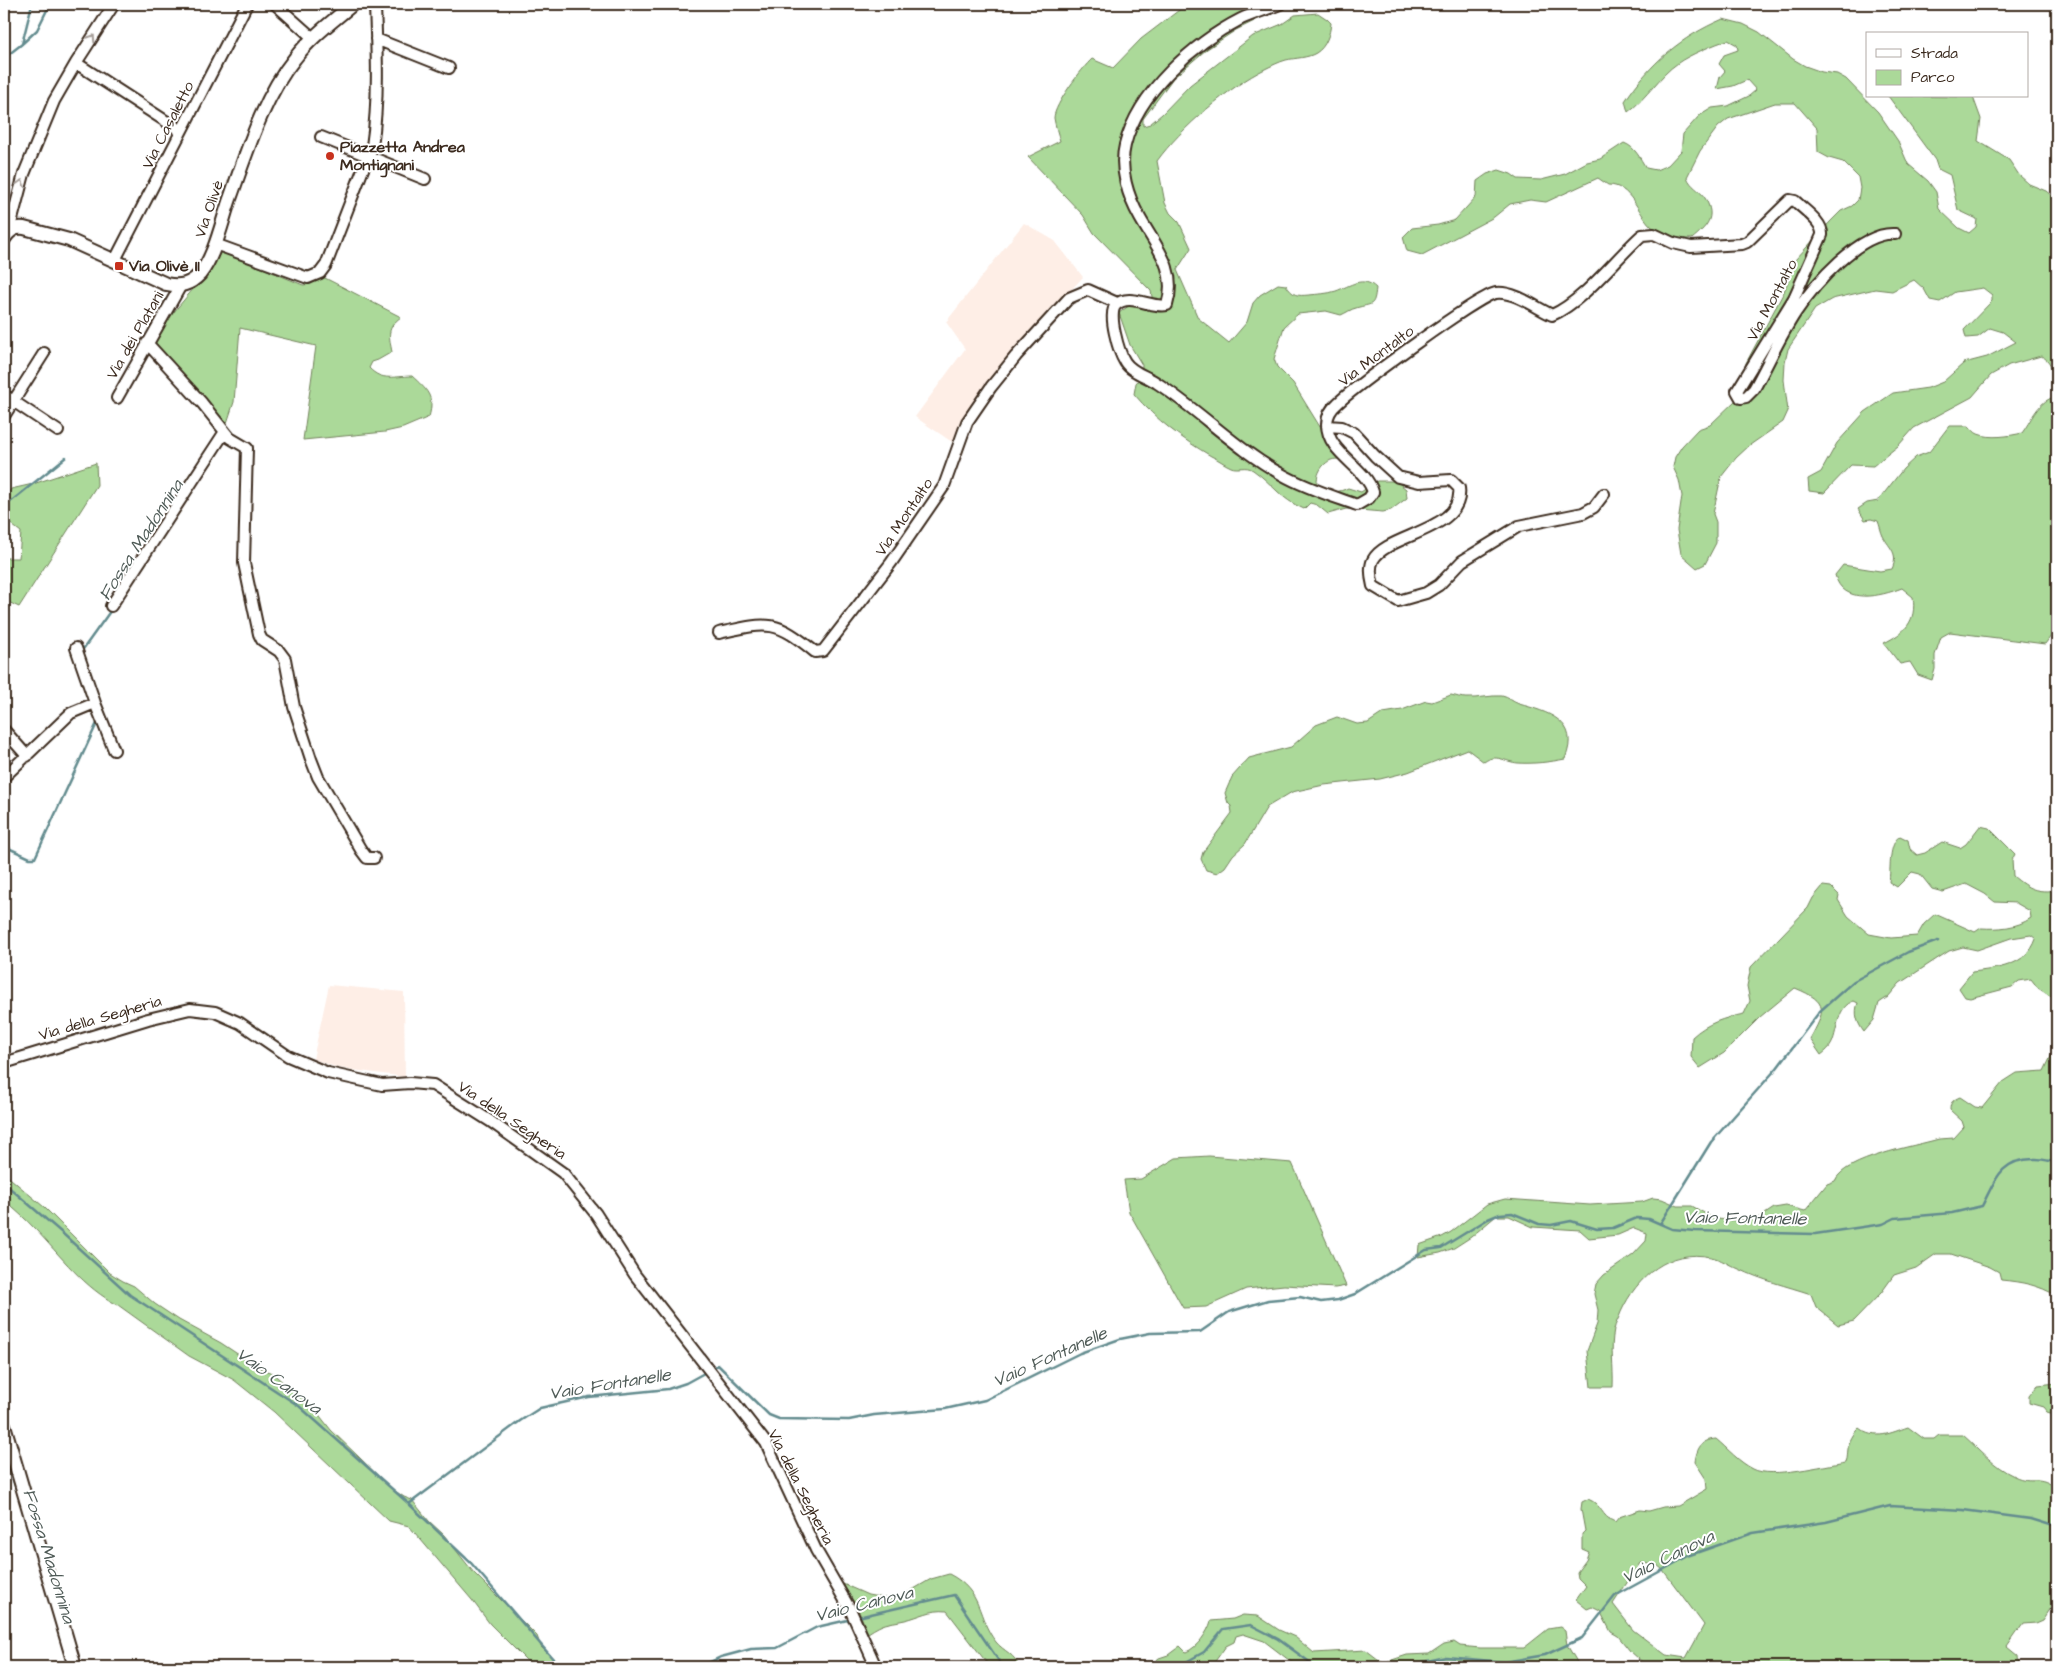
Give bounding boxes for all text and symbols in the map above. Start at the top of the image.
legend [1866,32,2028,98]
one-way arrow [86,34,95,43]
text: Strada [1911,43,1958,64]
text: Parco [1911,67,1955,88]
street label: Via Casaletto [136,77,200,173]
place label: Piazzetta Andrea Montignani [340,136,466,178]
marker: Piazzetta Andrea Montignani [324,150,336,162]
street label: Via Olivè [189,177,229,241]
one-way arrow [16,180,26,188]
place label: Via Olivè II [128,255,200,277]
street label: Via Montalto [1741,255,1803,345]
marker: Via Olivè II [113,260,125,272]
street label: Via dei Platani [101,286,169,383]
street label: Via Montalto [1334,320,1418,392]
water label: Fossa Madonnina [93,474,190,605]
street label: Via Montalto [870,474,938,560]
street label: Via della Segheria [36,990,164,1047]
street label: Via della Segheria [453,1075,571,1165]
water label: Vaio Fontanelle [1683,1204,1808,1232]
water label: Vaio Fontanelle [989,1320,1112,1393]
water label: Vaio Canova [231,1341,327,1421]
water label: Vaio Fontanelle [547,1362,674,1406]
street label: Via della Segheria [762,1426,840,1549]
water label: Fossa Madonnina [17,1486,82,1627]
water label: Vaio Canova [1618,1523,1719,1590]
water label: Vaio Canova [812,1580,916,1628]

